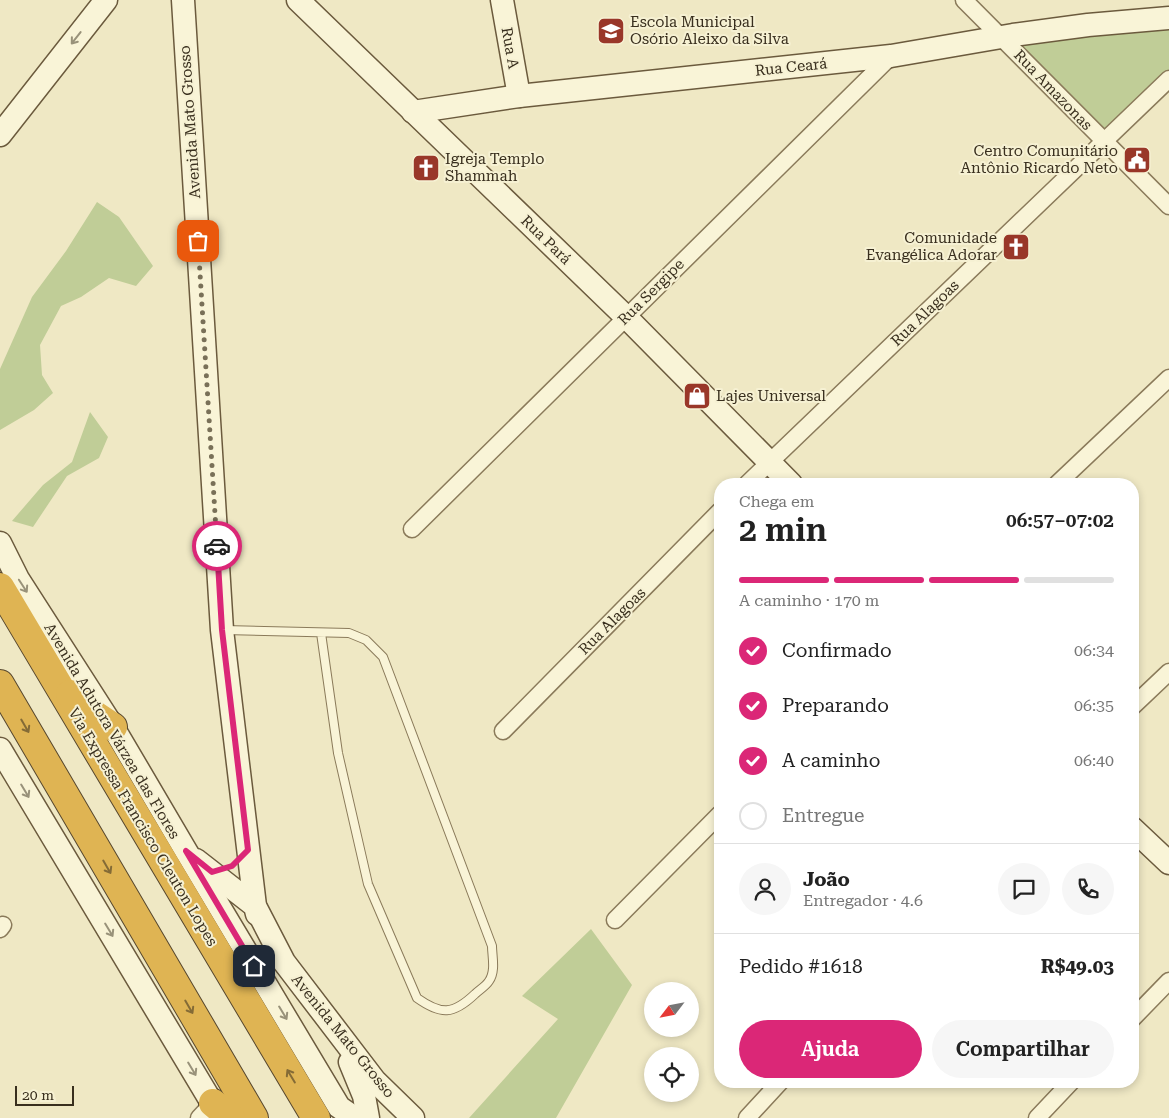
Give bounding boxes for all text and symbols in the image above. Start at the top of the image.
place label: Escola Municipal Osório Aleixo da Silva [630,13,789,48]
school or university icon: Escola Municipal Osório Aleixo da Silva [596,16,626,46]
street label: Rua A [497,26,523,71]
one-way arrow [70,32,81,45]
street label: Avenida Mato Grosso [176,45,204,199]
street label: Rua Amazonas [1010,46,1096,134]
street label: Rua Ceará [754,54,828,80]
place label: Centro Comunitário Antônio Ricardo Neto [961,142,1118,177]
public building icon: Centro Comunitário Antônio Ricardo Neto [1122,145,1152,175]
place label: Igreja Templo Shammah [445,150,544,185]
church icon: Igreja Templo Shammah [411,153,441,183]
street label: Rua Pará [517,212,575,268]
pin [177,220,219,262]
icon: bag [184,227,212,255]
place label: Comunidade Evangélica Adorar [866,229,997,264]
church icon: Comunidade Evangélica Adorar [1001,232,1031,262]
street label: Rua Sergipe [614,255,688,329]
street label: Rua Alagoas [887,276,963,350]
shop icon: Lajes Universal [682,381,712,411]
place label: Lajes Universal [716,387,826,405]
text: Chega em [739,492,814,511]
text: 06:57–07:02 [1006,509,1114,532]
text: 2 min [739,511,827,549]
courier [192,521,242,571]
icon: car [203,532,231,560]
one-way arrow [18,578,28,592]
street label: Rua Alagoas [575,584,649,658]
text: A caminho · 170 m [739,591,879,610]
street label: Avenida Adutora Várzea das Flores [40,620,184,842]
icon: check [739,637,767,665]
text: Confirmado [782,639,892,662]
text: 06:34 [1074,641,1114,660]
icon: check [739,692,767,720]
text: Preparando [782,694,889,717]
text: 06:35 [1074,696,1114,715]
street label: Via Expressa Francisco Cleuton Lopes [65,705,221,949]
one-way arrow [20,719,30,733]
icon: check [739,747,767,775]
text: A caminho [782,749,880,772]
text: 06:40 [1074,751,1114,770]
one-way arrow [21,783,31,797]
text: Entregue [782,804,865,827]
one-way arrow [102,859,112,873]
button: person [739,863,791,915]
button: chat [998,863,1050,915]
button: phone [1062,863,1114,915]
text: João [803,868,850,891]
text: Entregador · 4.6 [803,891,923,910]
one-way arrow [104,922,114,936]
pin [233,945,275,987]
icon: home [240,952,268,980]
text: Pedido #1618 [739,955,863,978]
text: R$49.03 [1041,955,1114,978]
street label: Avenida Mato Grosso [288,971,398,1101]
north arrow [644,982,699,1038]
map controls [644,982,699,1102]
one-way arrow [185,999,195,1013]
one-way arrow [278,1006,288,1020]
button: Ajuda [739,1020,922,1078]
button: Compartilhar [932,1020,1114,1078]
button: locate [644,1047,699,1102]
one-way arrow [188,1062,198,1076]
one-way arrow [286,1070,296,1084]
scale bar [15,1083,74,1106]
text: 20 m [22,1087,54,1103]

